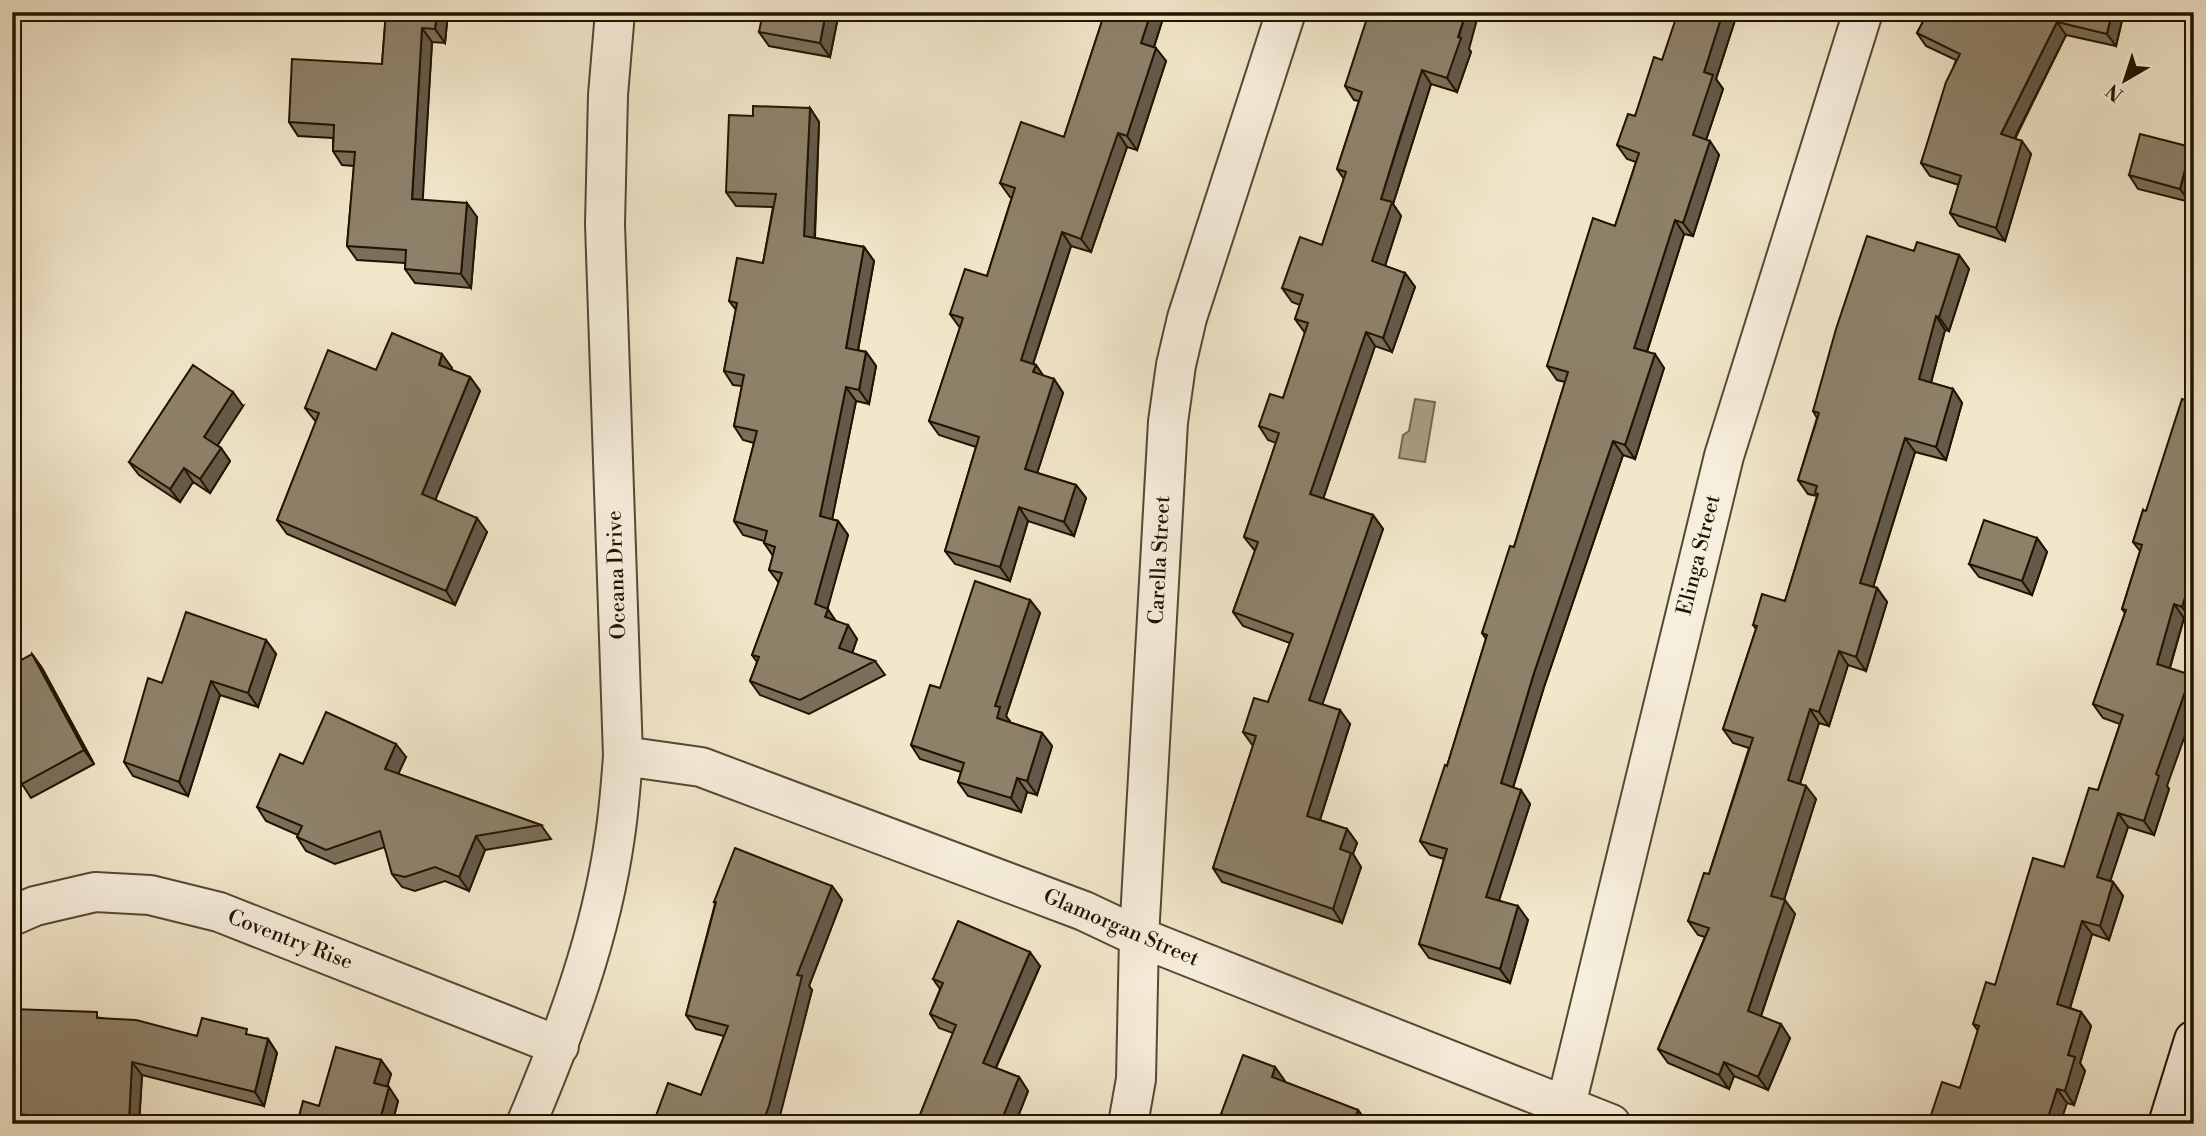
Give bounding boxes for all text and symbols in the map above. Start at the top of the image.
north arrow [2090,46,2160,116]
text: N [2102,78,2128,106]
street label: Elinga Street [1672,492,1727,618]
street label: Carella Street [1144,494,1176,625]
street label: Oceana Drive [602,510,632,640]
street label: Glamorgan Street [1039,883,1203,973]
street label: Coventry Rise [224,904,356,976]

